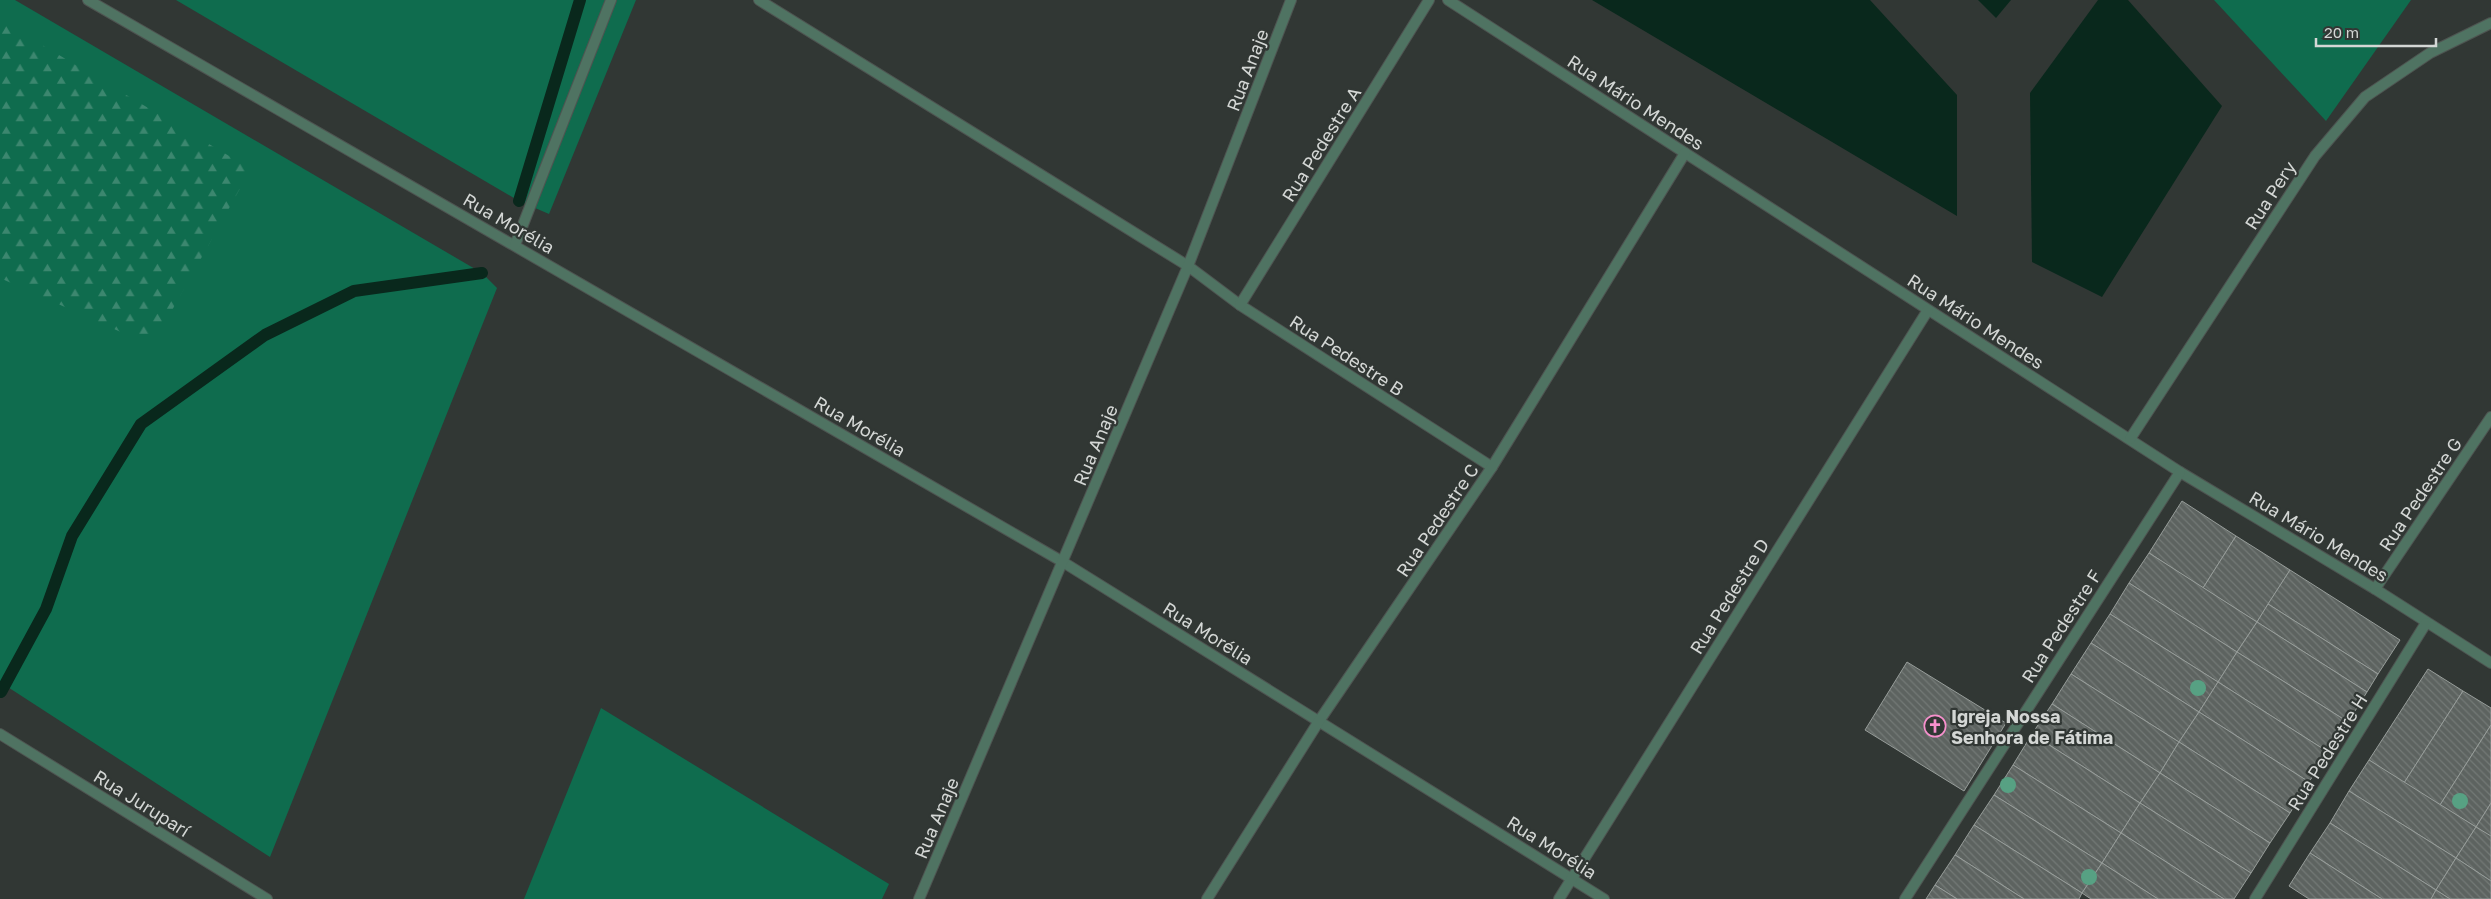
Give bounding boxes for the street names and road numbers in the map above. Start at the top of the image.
street label: Rua Anaje [1221,26,1273,114]
street label: Rua Mário Mendes [1564,50,1708,154]
street label: Rua Pedestre A [1277,82,1365,206]
street label: Rua Pery [2240,157,2300,233]
street label: Rua Morélia [459,188,559,258]
street label: Rua Mário Mendes [1904,269,2048,373]
street label: Rua Pedestre B [1286,310,1408,400]
street label: Rua Morélia [810,391,910,461]
street label: Rua Anaje [1068,401,1122,489]
street label: Rua Pedestre G [2374,433,2466,555]
street label: Rua Pedestre C [1391,459,1483,581]
street label: Rua Mário Mendes [2245,486,2393,586]
street label: Rua Pedestre D [1685,534,1773,658]
street label: Rua Pedestre F [2016,565,2106,687]
street label: Rua Morélia [1159,597,1257,669]
street label: Rua Pedestre H [2282,690,2372,814]
street label: Rua Juruparí [90,765,195,842]
street label: Rua Anaje [909,774,963,862]
street label: Rua Morélia [1503,811,1601,883]

